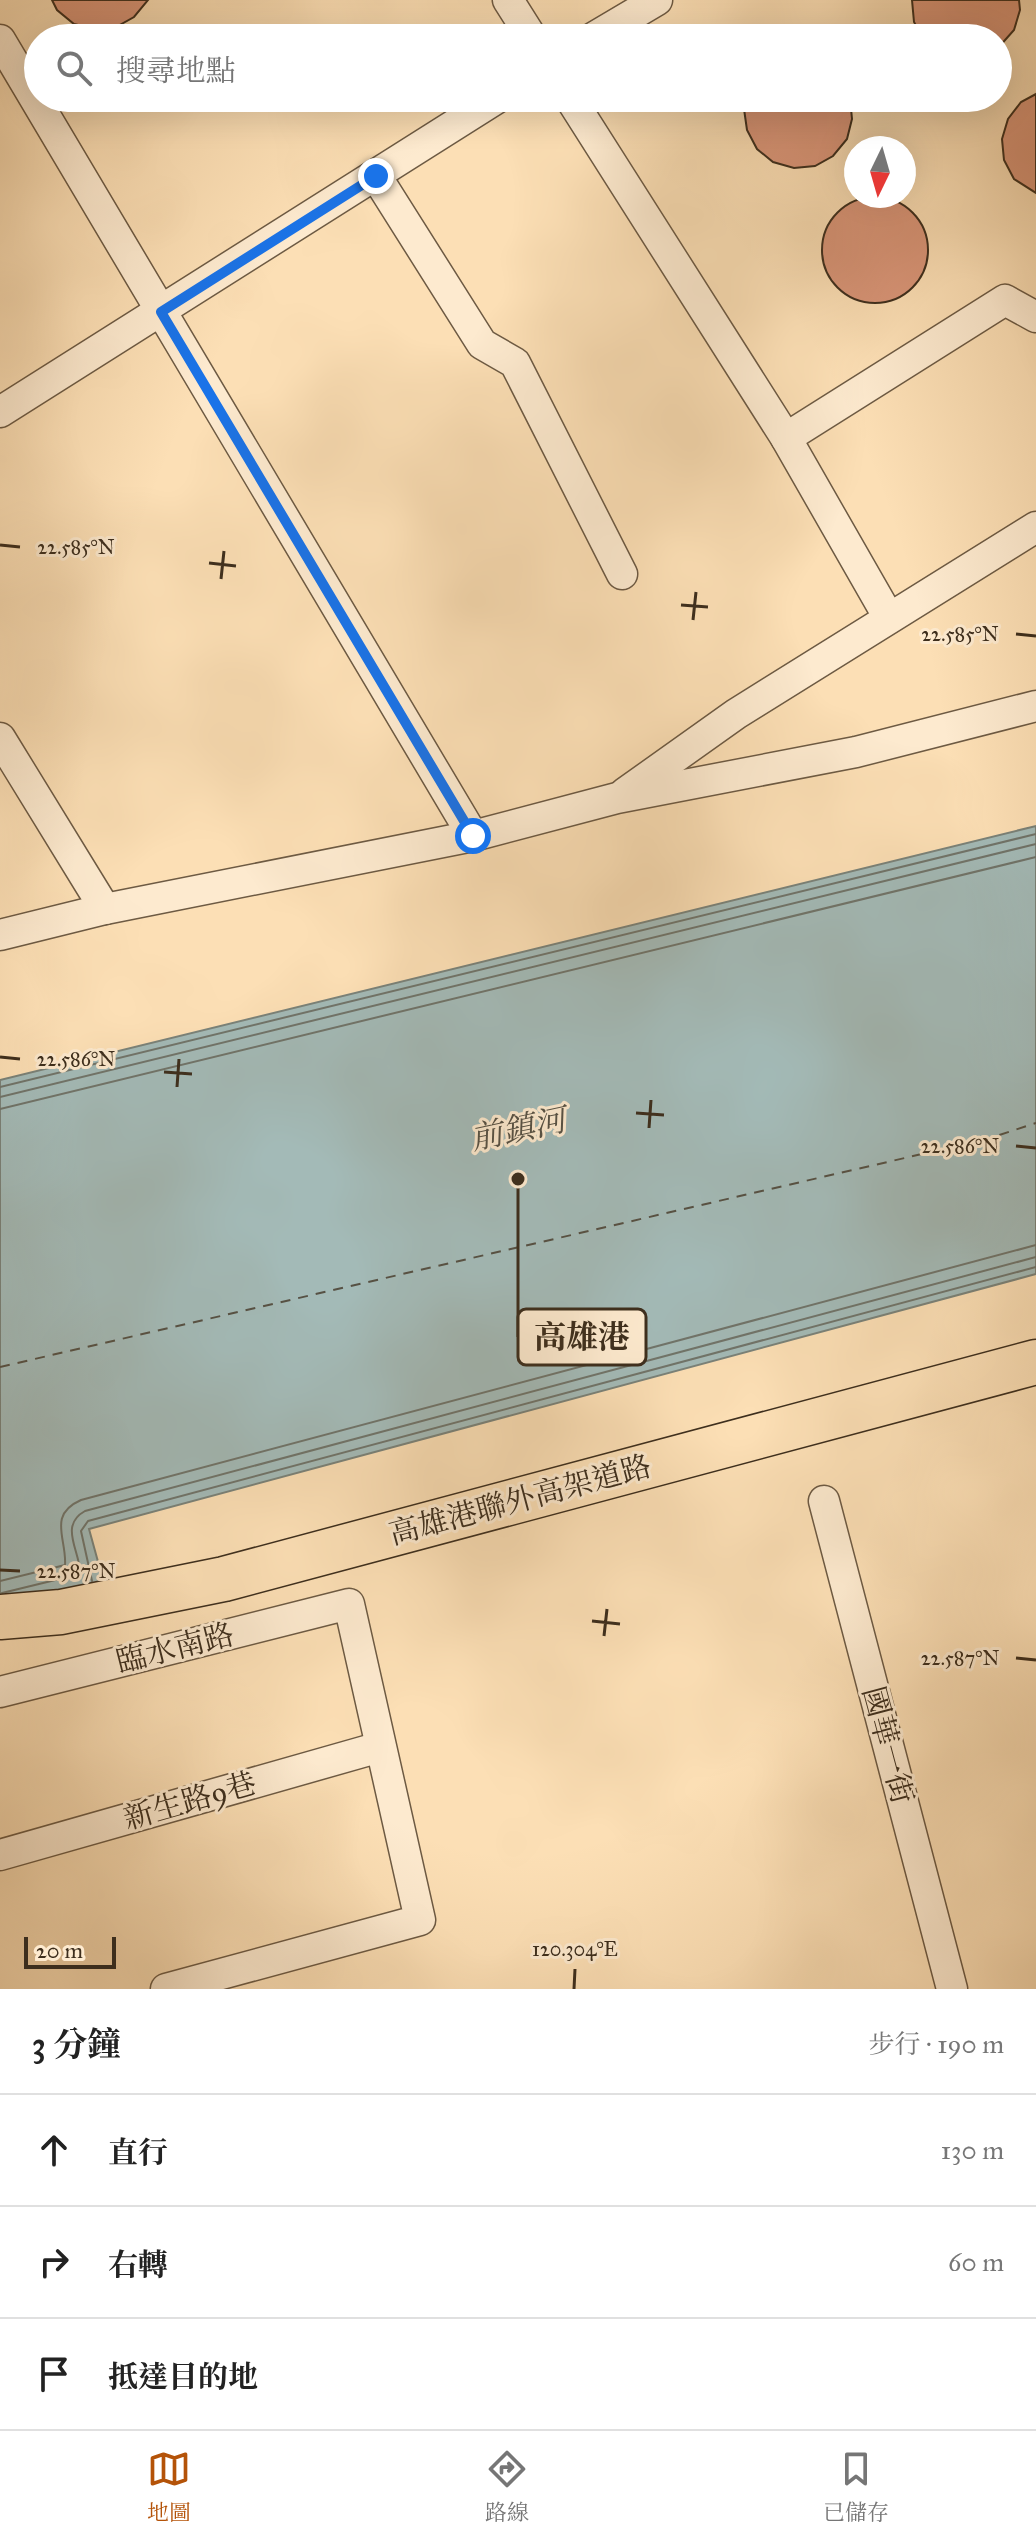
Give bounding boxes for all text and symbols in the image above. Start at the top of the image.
search box [24,24,1012,112]
icon: search [52,46,96,90]
text: 搜尋地點 [116,53,236,89]
north arrow [844,136,916,208]
route end [358,158,394,194]
text: 22.585°N [37,535,115,559]
text: 22.585°N [921,622,999,646]
route start [455,818,491,854]
text: 22.586°N [37,1047,115,1071]
water label: 前鎮河 [467,1099,574,1159]
text: 22.586°N [921,1134,999,1158]
callout: 高雄港 [518,1309,646,1365]
text: 高雄港 [534,1318,630,1357]
street label: 高雄港聯外高架道路 [385,1448,655,1552]
text: 22.587°N [37,1559,115,1583]
street label: 臨水南路 [112,1616,238,1680]
text: 22.587°N [921,1646,999,1670]
street label: 國華一街 [855,1682,921,1808]
street label: 新生路9巷 [120,1765,261,1838]
scale bar [24,1933,116,1969]
text: 20 m [36,1937,83,1964]
text: 120.304°E [532,1937,618,1961]
text: 3 分鐘 [32,2024,121,2065]
text: 步行 · 190 m [869,2028,1004,2060]
icon: ahead [32,2128,76,2172]
text: 130 m [941,2134,1004,2166]
text: 直行 [108,2135,168,2171]
icon: right [32,2240,76,2284]
text: 60 m [948,2246,1004,2278]
text: 右轉 [108,2247,168,2283]
icon: arrive [32,2352,76,2396]
text: 抵達目的地 [108,2359,258,2395]
tab: 地圖 [147,2447,191,2526]
tab: 路線 [485,2447,529,2526]
tab: 已儲存 [823,2447,889,2526]

